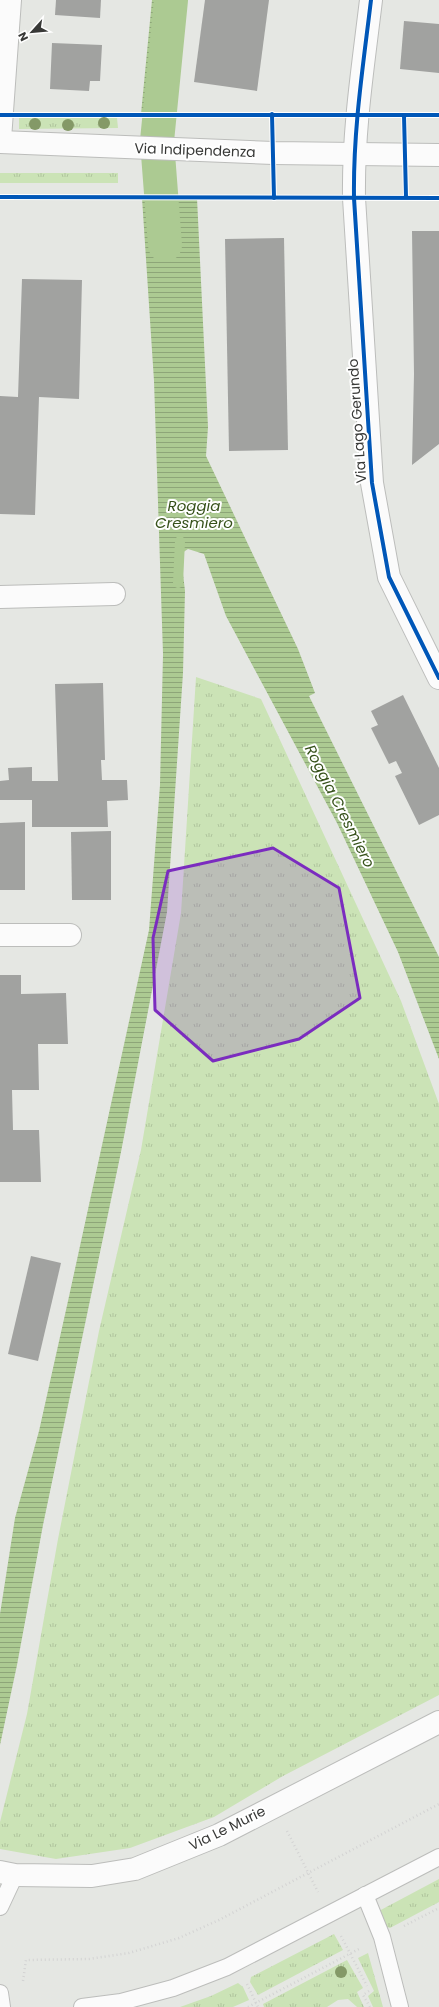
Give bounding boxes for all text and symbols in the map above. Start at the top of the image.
north arrow [12,12,52,52]
text: N [14,29,32,44]
street label: Via Indipendenza [134,138,256,162]
street label: Via Lago Gerundo [343,358,371,484]
water label: Roggia Cresmiero [155,495,233,533]
water label: Roggia Cresmiero [300,741,380,871]
street label: Via Le Murie [185,1801,269,1855]

